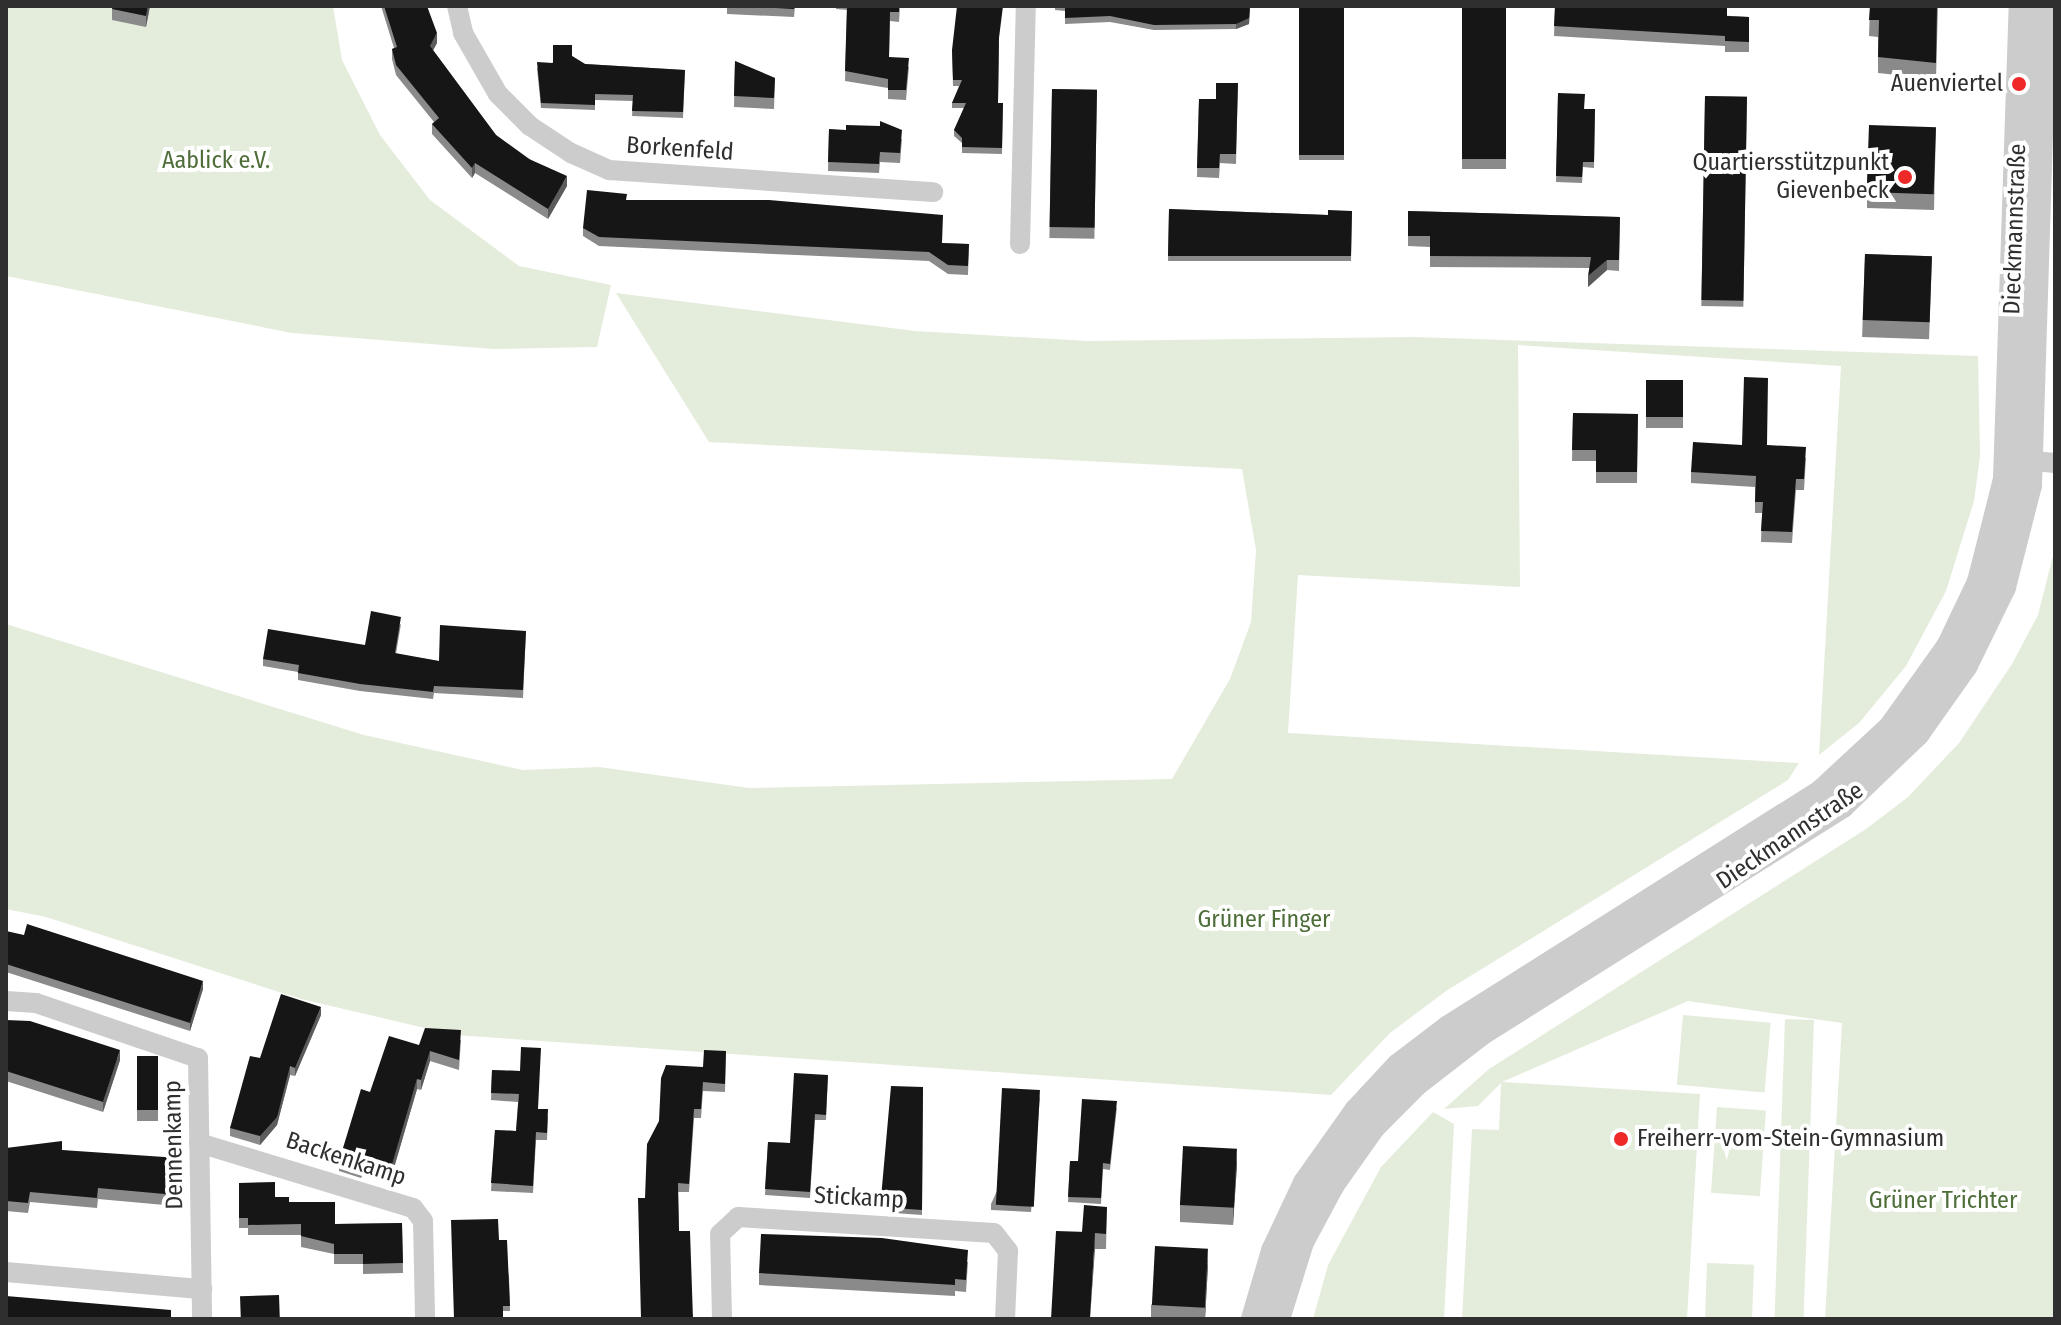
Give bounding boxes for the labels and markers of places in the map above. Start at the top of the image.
place label: Auenviertel [1891,70,2003,98]
marker: Auenviertel [2010,75,2028,93]
place label: Quartiersstützpunkt Gievenbeck [1692,149,1889,205]
marker: Quartiersstützpunkt Gievenbeck [1896,168,1914,186]
place label: Freiherr-vom-Stein-Gymnasium [1637,1125,1944,1153]
marker: Freiherr-vom-Stein-Gymnasium [1612,1130,1630,1148]

